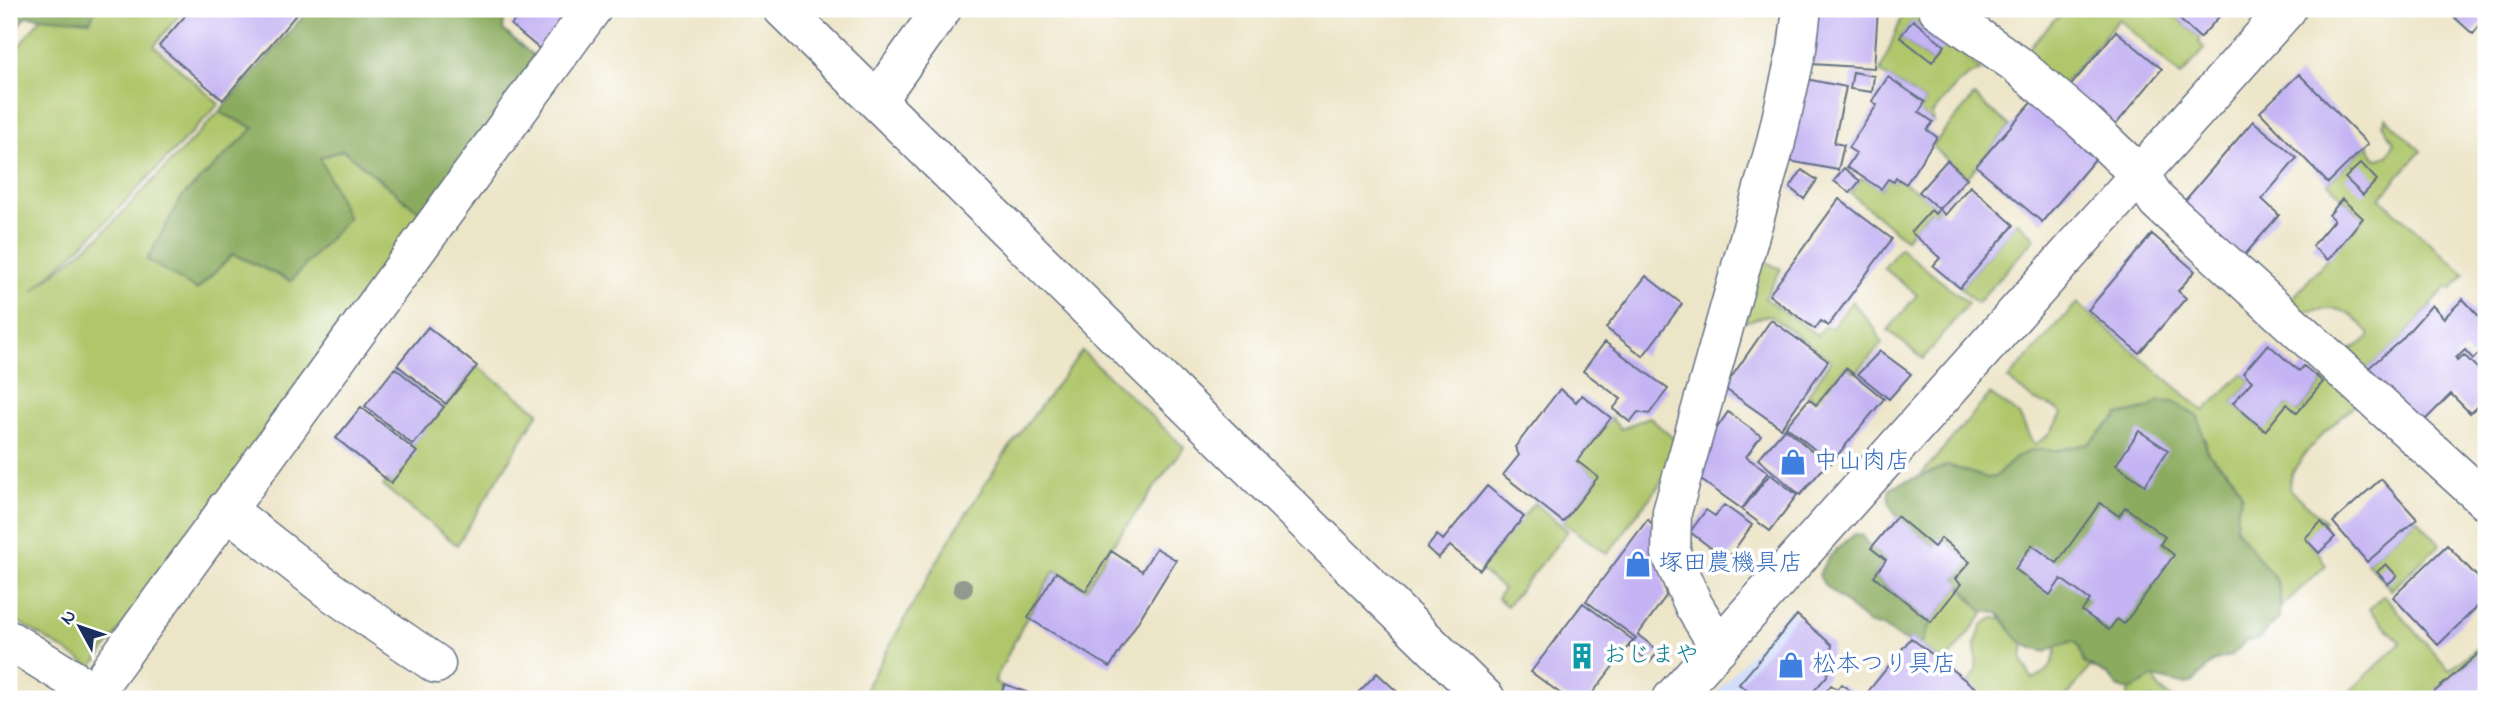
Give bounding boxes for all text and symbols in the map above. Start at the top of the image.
place label: 中山肉店 [1814,445,1910,480]
shop icon: 中山肉店 [1778,447,1808,477]
place label: 塚田農機具店 [1659,547,1803,582]
shop icon: 塚田農機具店 [1623,549,1653,579]
north arrow [46,592,116,662]
text: N [54,604,83,631]
place label: おじまや [1603,639,1699,674]
building icon: おじまや [1567,641,1597,671]
place label: 松本つり具店 [1812,648,1956,683]
shop icon: 松本つり具店 [1776,650,1806,680]

